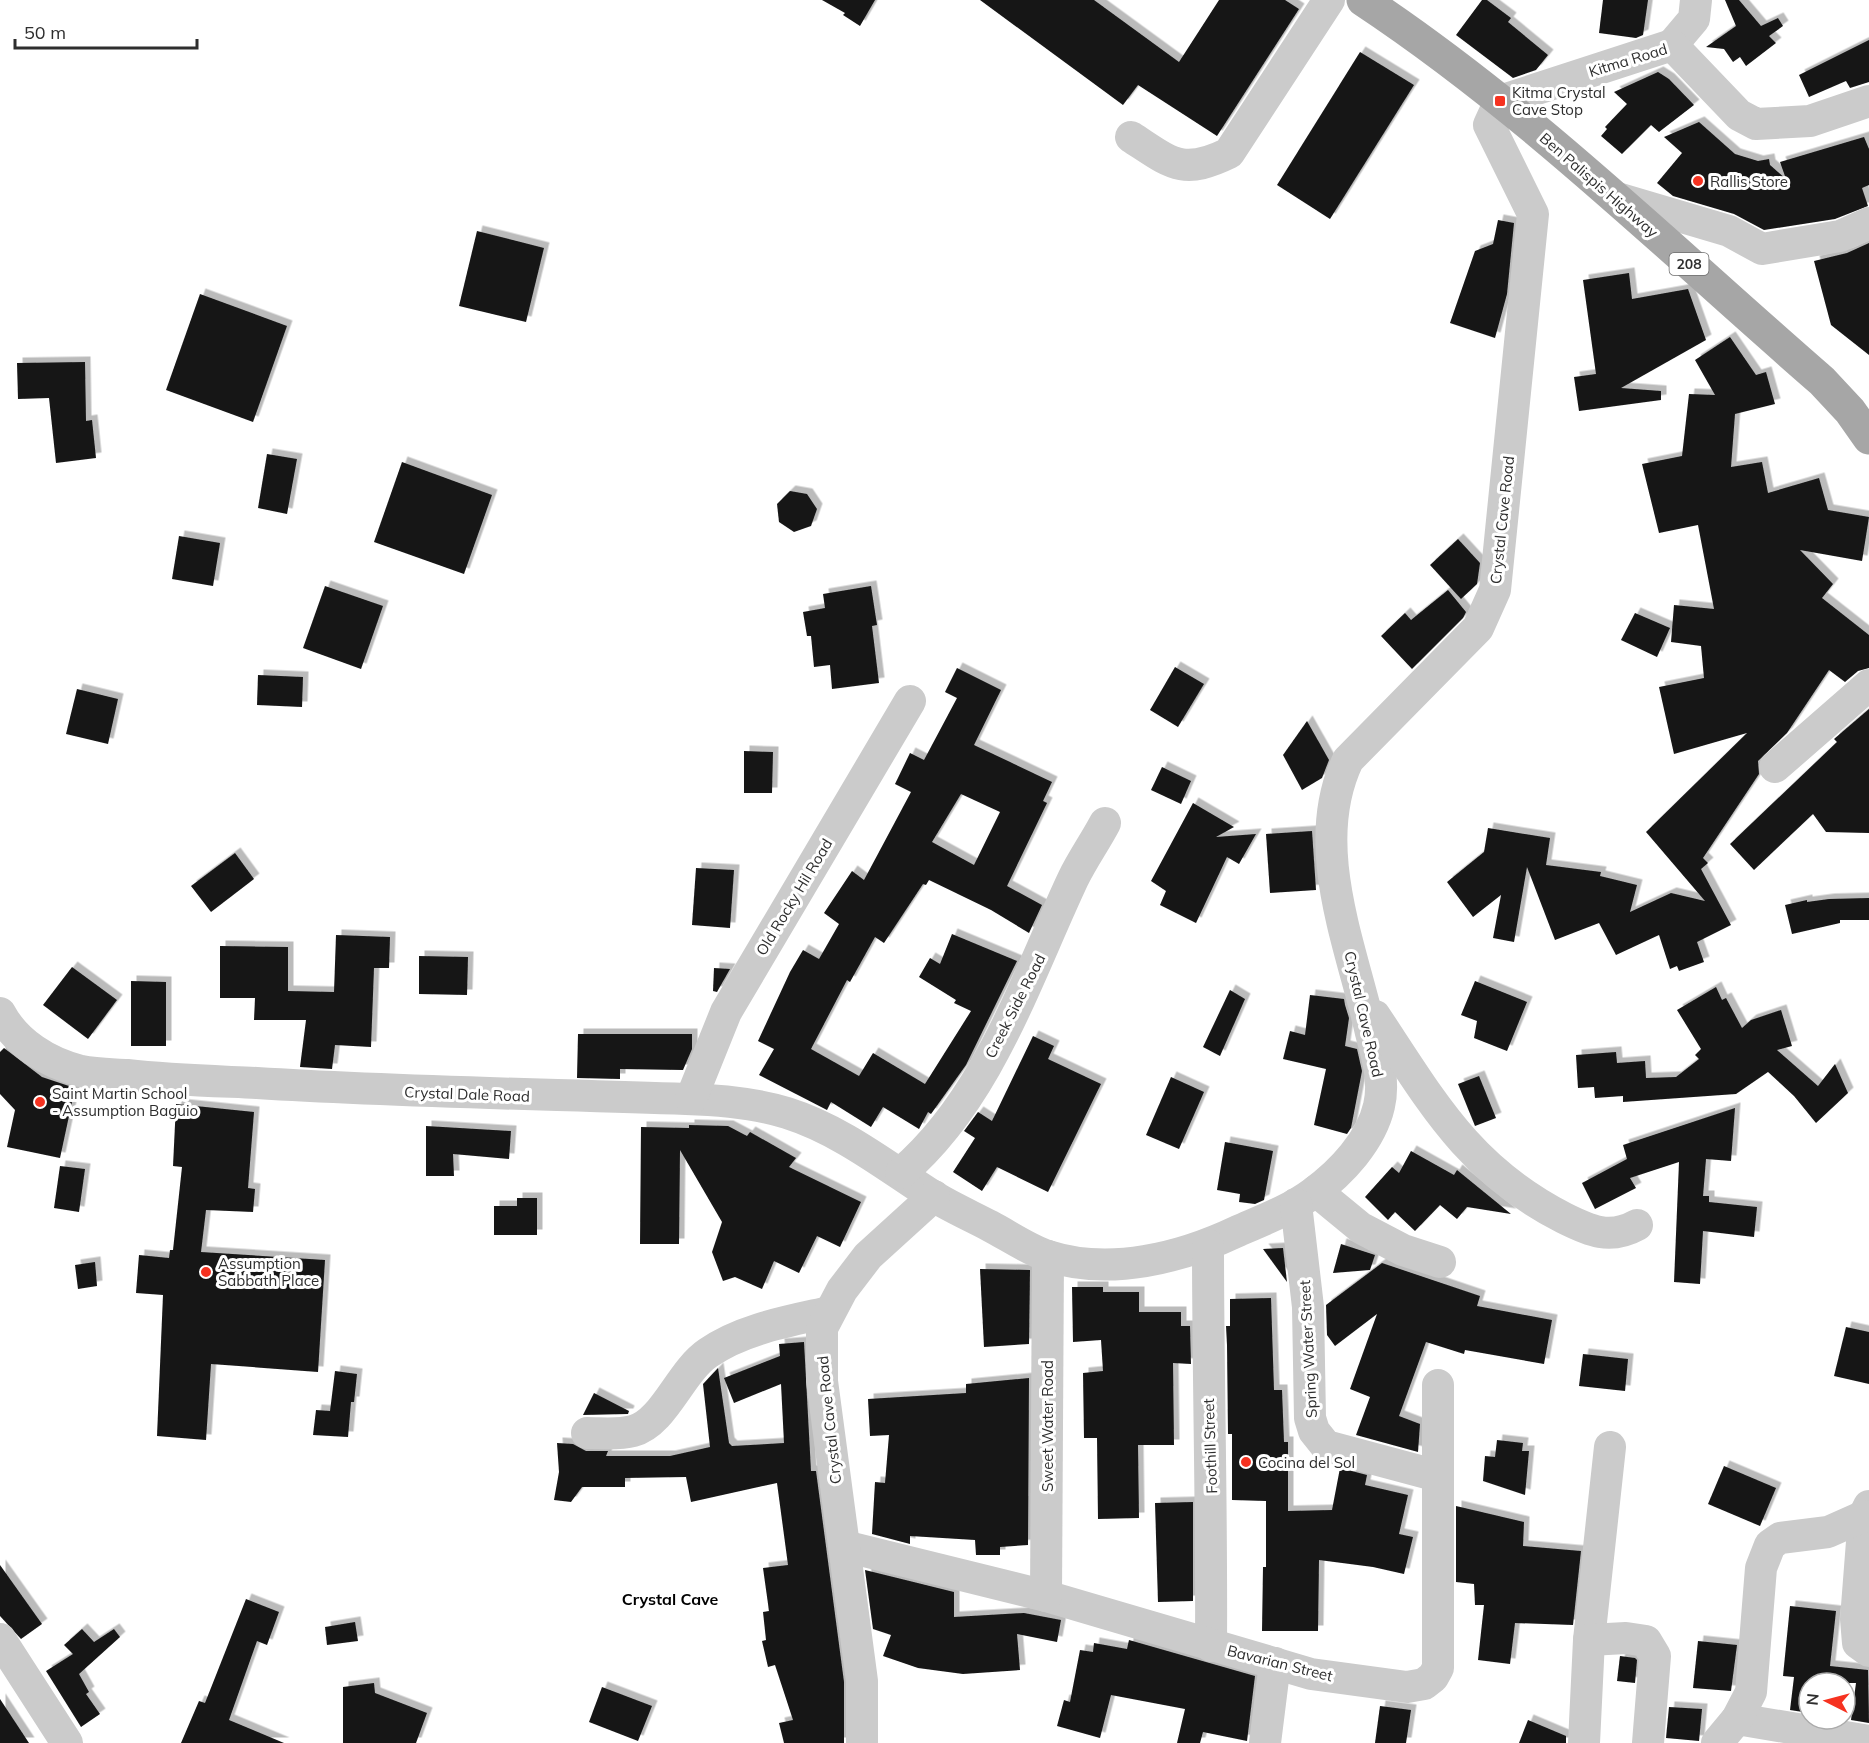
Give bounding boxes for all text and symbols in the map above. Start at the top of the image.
scale bar [15,12,196,50]
text: 50 m [24,21,66,44]
street label: Kitma Road [1586,39,1670,81]
place label: Kitma Crystal Cave Stop [1512,83,1606,119]
marker: Kitma Crystal Cave Stop [1493,94,1507,108]
street label: Ben Palispis Highway [1536,128,1662,242]
place label: Rallis Store [1710,172,1788,191]
marker: Rallis Store [1691,174,1705,188]
road number: 208 [1670,253,1708,275]
street label: Crystal Cave Road [1486,455,1518,585]
street label: Old Rocky Hil Road [752,835,836,959]
street label: Crystal Cave Road [1340,949,1388,1079]
street label: Creek Side Road [981,951,1049,1061]
street label: Crystal Dale Road [404,1082,530,1106]
place label: Saint Martin School - Assumption Baguio [52,1084,198,1120]
marker: Saint Martin School - Assumption Baguio [33,1095,47,1109]
place label: Assumption Sabbath Place [218,1254,319,1290]
marker: Assumption Sabbath Place [199,1265,213,1279]
street label: Spring Water Street [1295,1280,1321,1418]
street label: Crystal Cave Road [813,1355,845,1485]
street label: Sweet Water Road [1038,1360,1057,1492]
street label: Foothill Street [1199,1398,1221,1494]
place label: Cocina del Sol [1258,1453,1355,1472]
marker: Cocina del Sol [1239,1455,1253,1469]
district label: Crystal Cave [622,1589,719,1609]
street label: Bavarian Street [1225,1641,1335,1685]
north arrow [1797,1671,1857,1731]
text: N [1802,1692,1823,1706]

